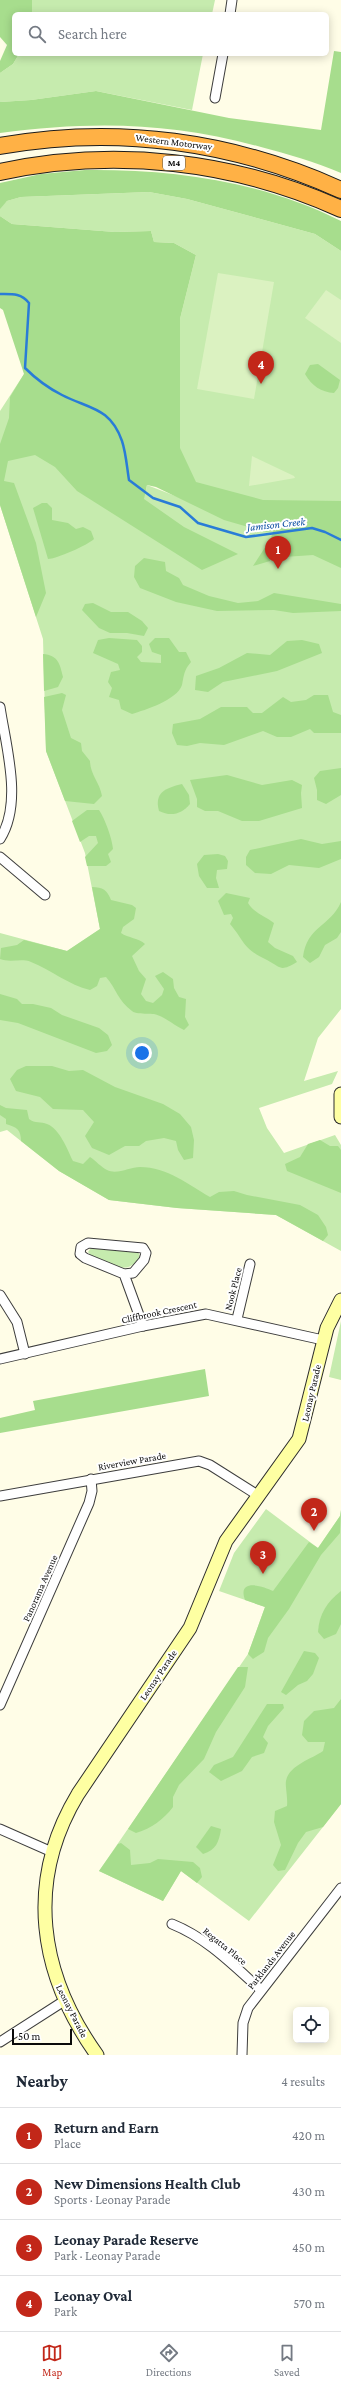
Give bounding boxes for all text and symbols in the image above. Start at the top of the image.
search box [12,12,329,56]
icon: search [26,23,48,45]
text: Search here [58,26,127,42]
street label: Western Motorway [135,132,213,152]
road number: M4 [163,156,185,170]
pin: 4 [248,351,274,384]
water label: Jamison Creek [244,515,307,534]
pin: 1 [265,536,291,569]
your location [132,1043,152,1063]
street label: Nook Place [222,1266,244,1312]
street label: Cliffbrook Crescent [120,1298,198,1325]
street label: Leonay Parade [299,1363,323,1422]
street label: Riverview Parade [97,1450,167,1472]
pin: 2 [301,1498,327,1531]
pin: 3 [250,1541,276,1574]
street label: Panorama Avenue [20,1552,60,1623]
street label: Leonay Parade [137,1647,179,1702]
street label: Regatta Place [201,1925,250,1967]
street label: Parklands Avenue [245,1928,298,1991]
street label: Leonay Parade [54,1983,90,2040]
map controls [293,2007,329,2043]
button: locate [293,2007,329,2043]
scale bar [12,2027,72,2046]
text: 50 m [18,2030,40,2042]
text: Nearby [16,2072,68,2091]
text: 4 results [281,2074,325,2089]
text: Return and Earn [54,2120,159,2136]
text: 1 [27,2128,31,2143]
text: 420 m [292,2128,325,2143]
text: Place [54,2136,81,2151]
text: New Dimensions Health Club [54,2176,241,2192]
text: 2 [26,2184,32,2199]
text: 430 m [292,2184,325,2199]
text: Sports · Leonay Parade [54,2192,171,2207]
text: Leonay Parade Reserve [54,2232,198,2248]
text: 3 [26,2240,32,2255]
text: 450 m [292,2240,325,2255]
text: Park · Leonay Parade [54,2248,160,2263]
text: Leonay Oval [54,2288,132,2304]
text: 4 [25,2296,33,2311]
text: 570 m [293,2296,325,2311]
text: Park [54,2304,77,2319]
tab: Map [41,2342,63,2378]
tab: Directions [146,2342,191,2378]
tab: Saved [274,2342,300,2378]

